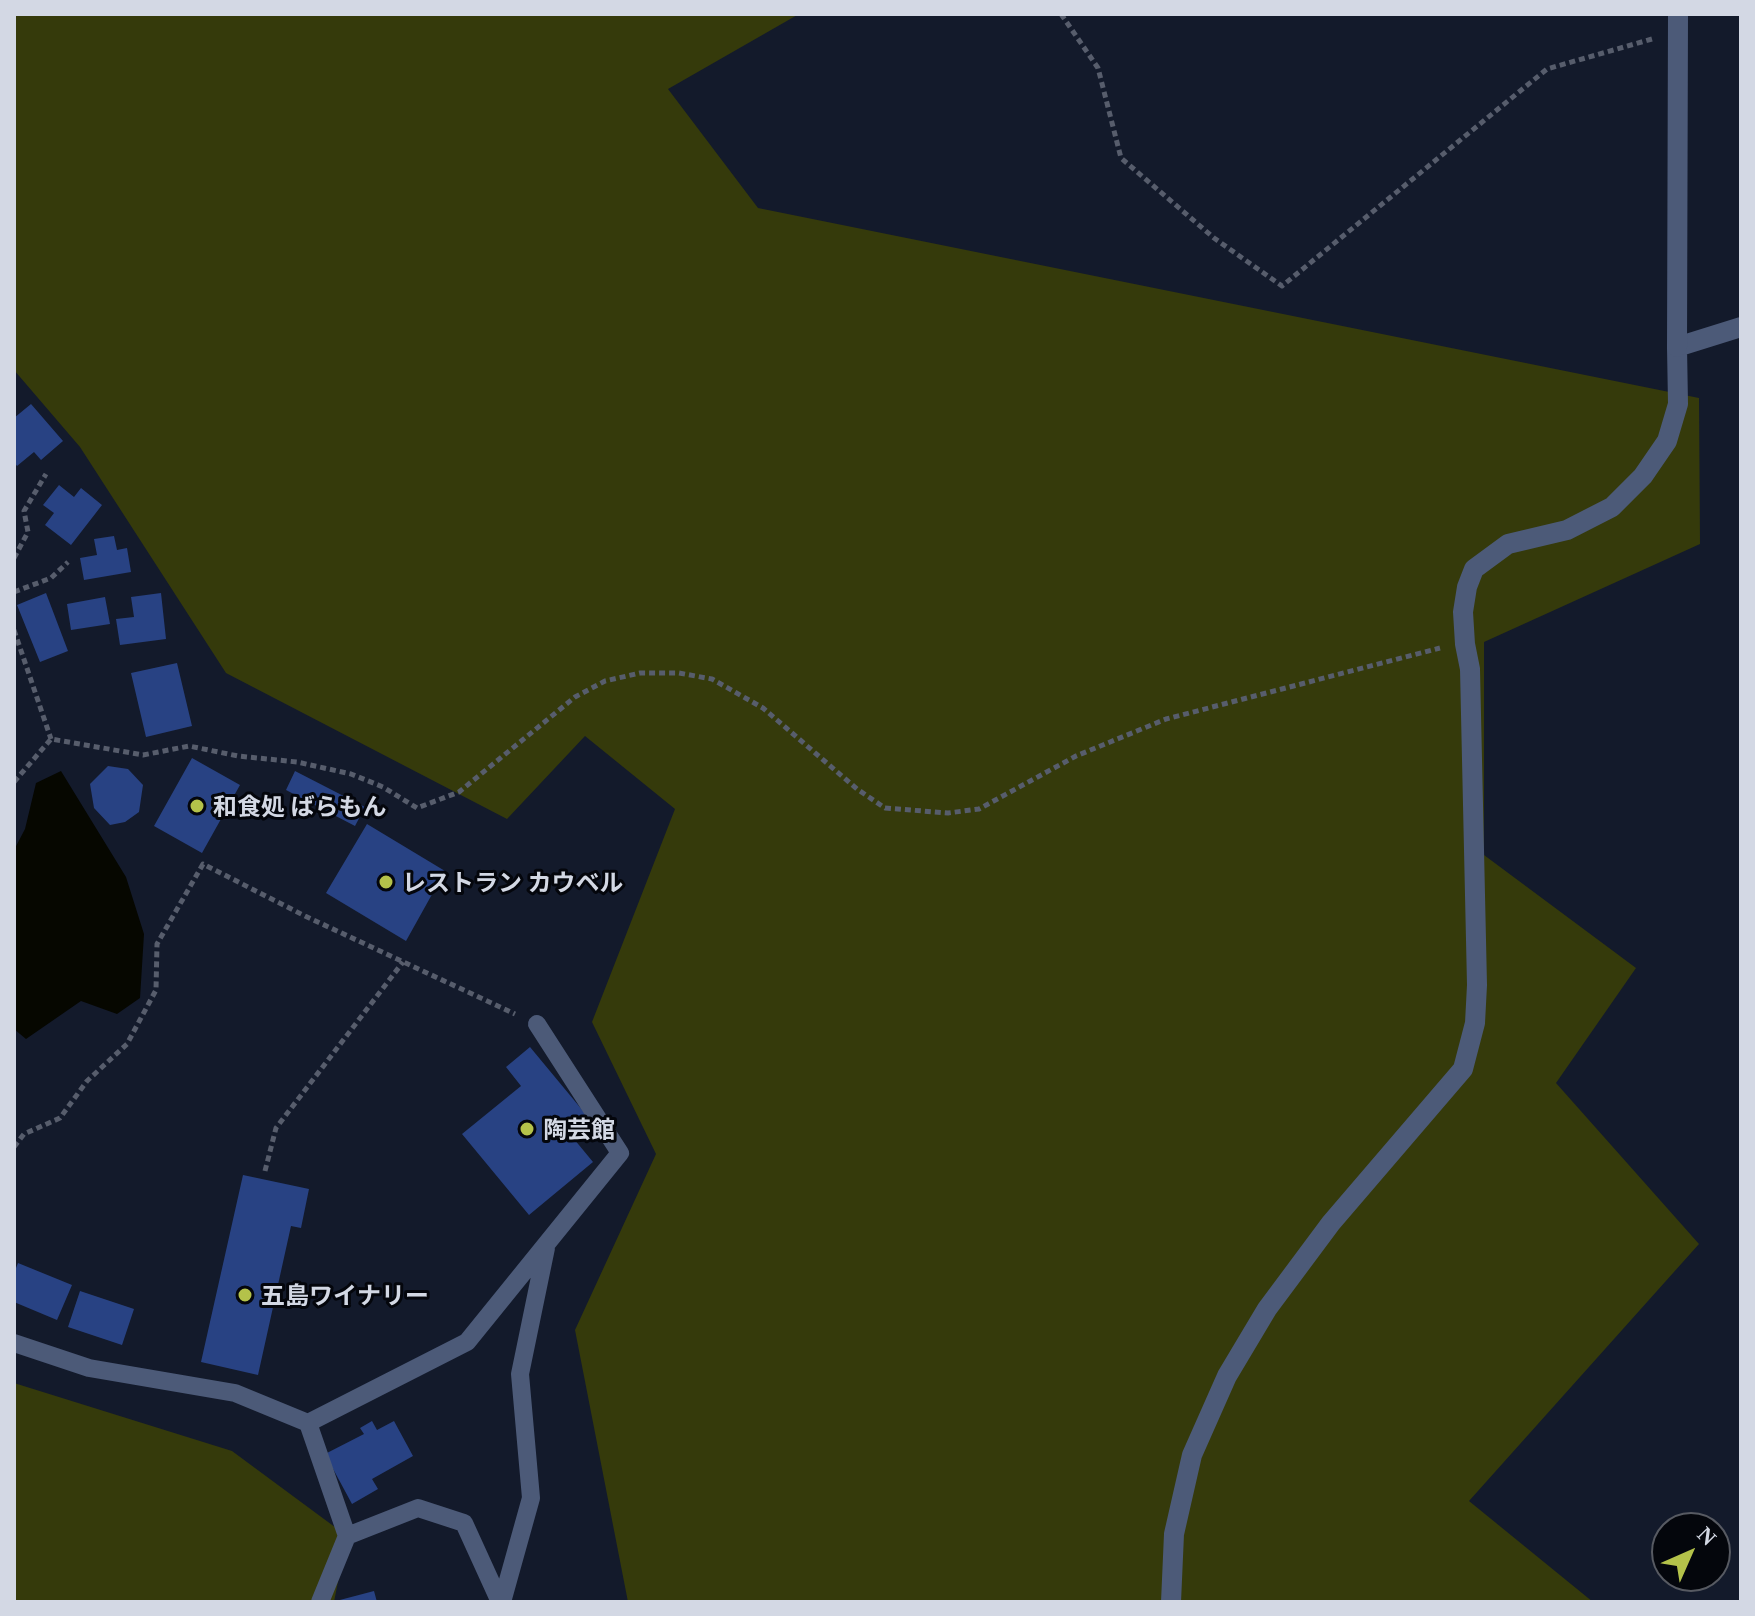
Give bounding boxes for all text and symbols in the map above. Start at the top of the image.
place label: 和食処 ばらもん [213,792,386,820]
marker: 和食処 ばらもん [188,797,206,815]
place label: レストラン カウベル [402,868,623,896]
marker: レストラン カウベル [377,873,395,891]
place label: 陶芸館 [543,1115,615,1143]
marker: 陶芸館 [518,1120,536,1138]
place label: 五島ワイナリー [261,1281,429,1309]
marker: 五島ワイナリー [236,1286,254,1304]
north arrow [1651,1512,1731,1592]
text: N [1692,1522,1721,1551]

